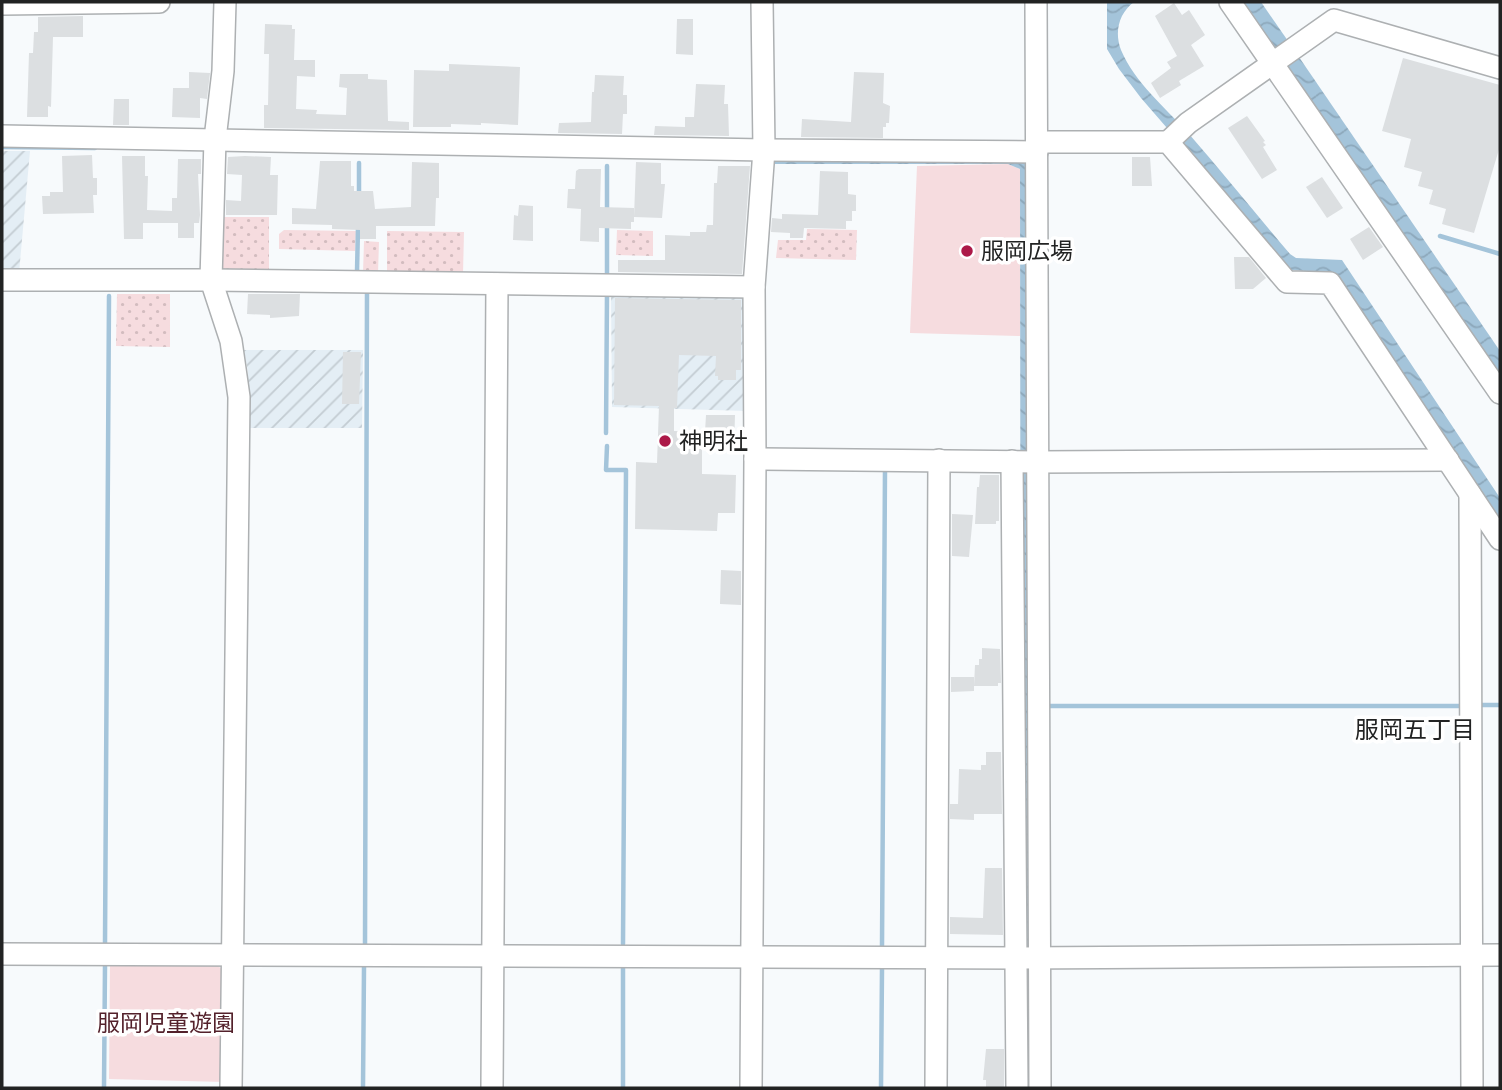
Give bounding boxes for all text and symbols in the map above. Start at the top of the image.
place label: 服岡広場 [981,237,1073,265]
marker: 服岡広場 [959,243,975,259]
place label: 神明社 [679,427,748,455]
marker: 神明社 [657,433,673,449]
district label: 服岡五丁目 [1355,716,1475,744]
park label: 服岡児童遊園 [97,1009,235,1037]

